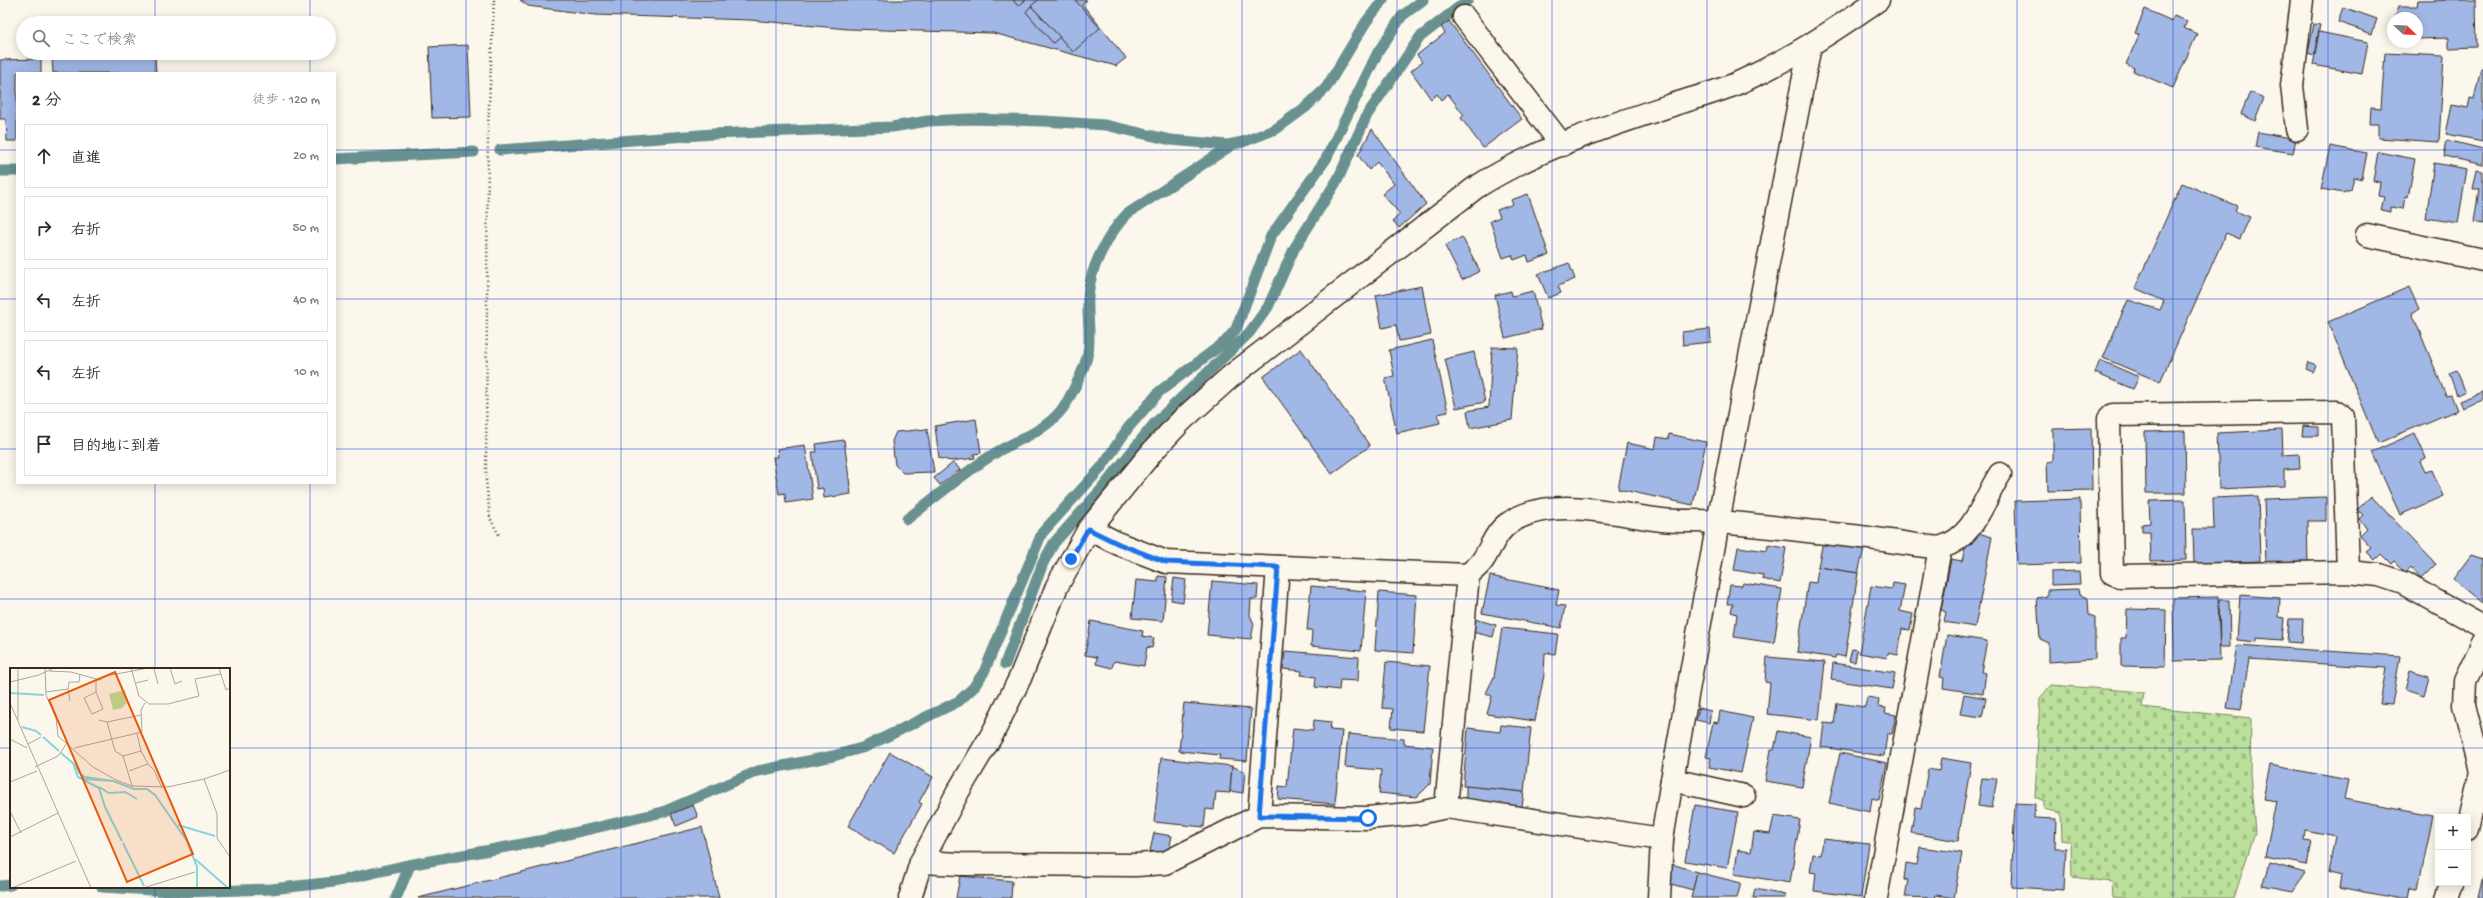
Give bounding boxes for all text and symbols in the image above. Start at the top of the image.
north arrow [2387,12,2423,48]
search box [16,16,336,60]
icon: search [30,27,52,49]
text: ここで検索 [62,32,137,50]
text: 2 分 [32,92,61,112]
text: 徒歩 · 120 m [252,93,320,108]
icon: ahead [33,145,55,167]
text: 20 m [293,149,319,164]
text: 直進 [71,150,101,168]
icon: right [33,217,55,239]
text: 50 m [292,221,319,236]
text: 右折 [71,222,101,240]
icon: left [33,289,55,311]
text: 40 m [293,293,319,308]
text: 左折 [71,294,101,312]
icon: left [33,361,55,383]
text: 10 m [294,365,319,380]
text: 左折 [71,366,101,384]
icon: arrive [33,433,55,455]
text: 目的地に到着 [71,438,161,456]
route end [1062,550,1080,568]
inset map [10,668,230,888]
route start [1359,809,1377,827]
map controls [2435,814,2471,886]
button: + [2435,814,2471,850]
button: − [2435,850,2471,886]

